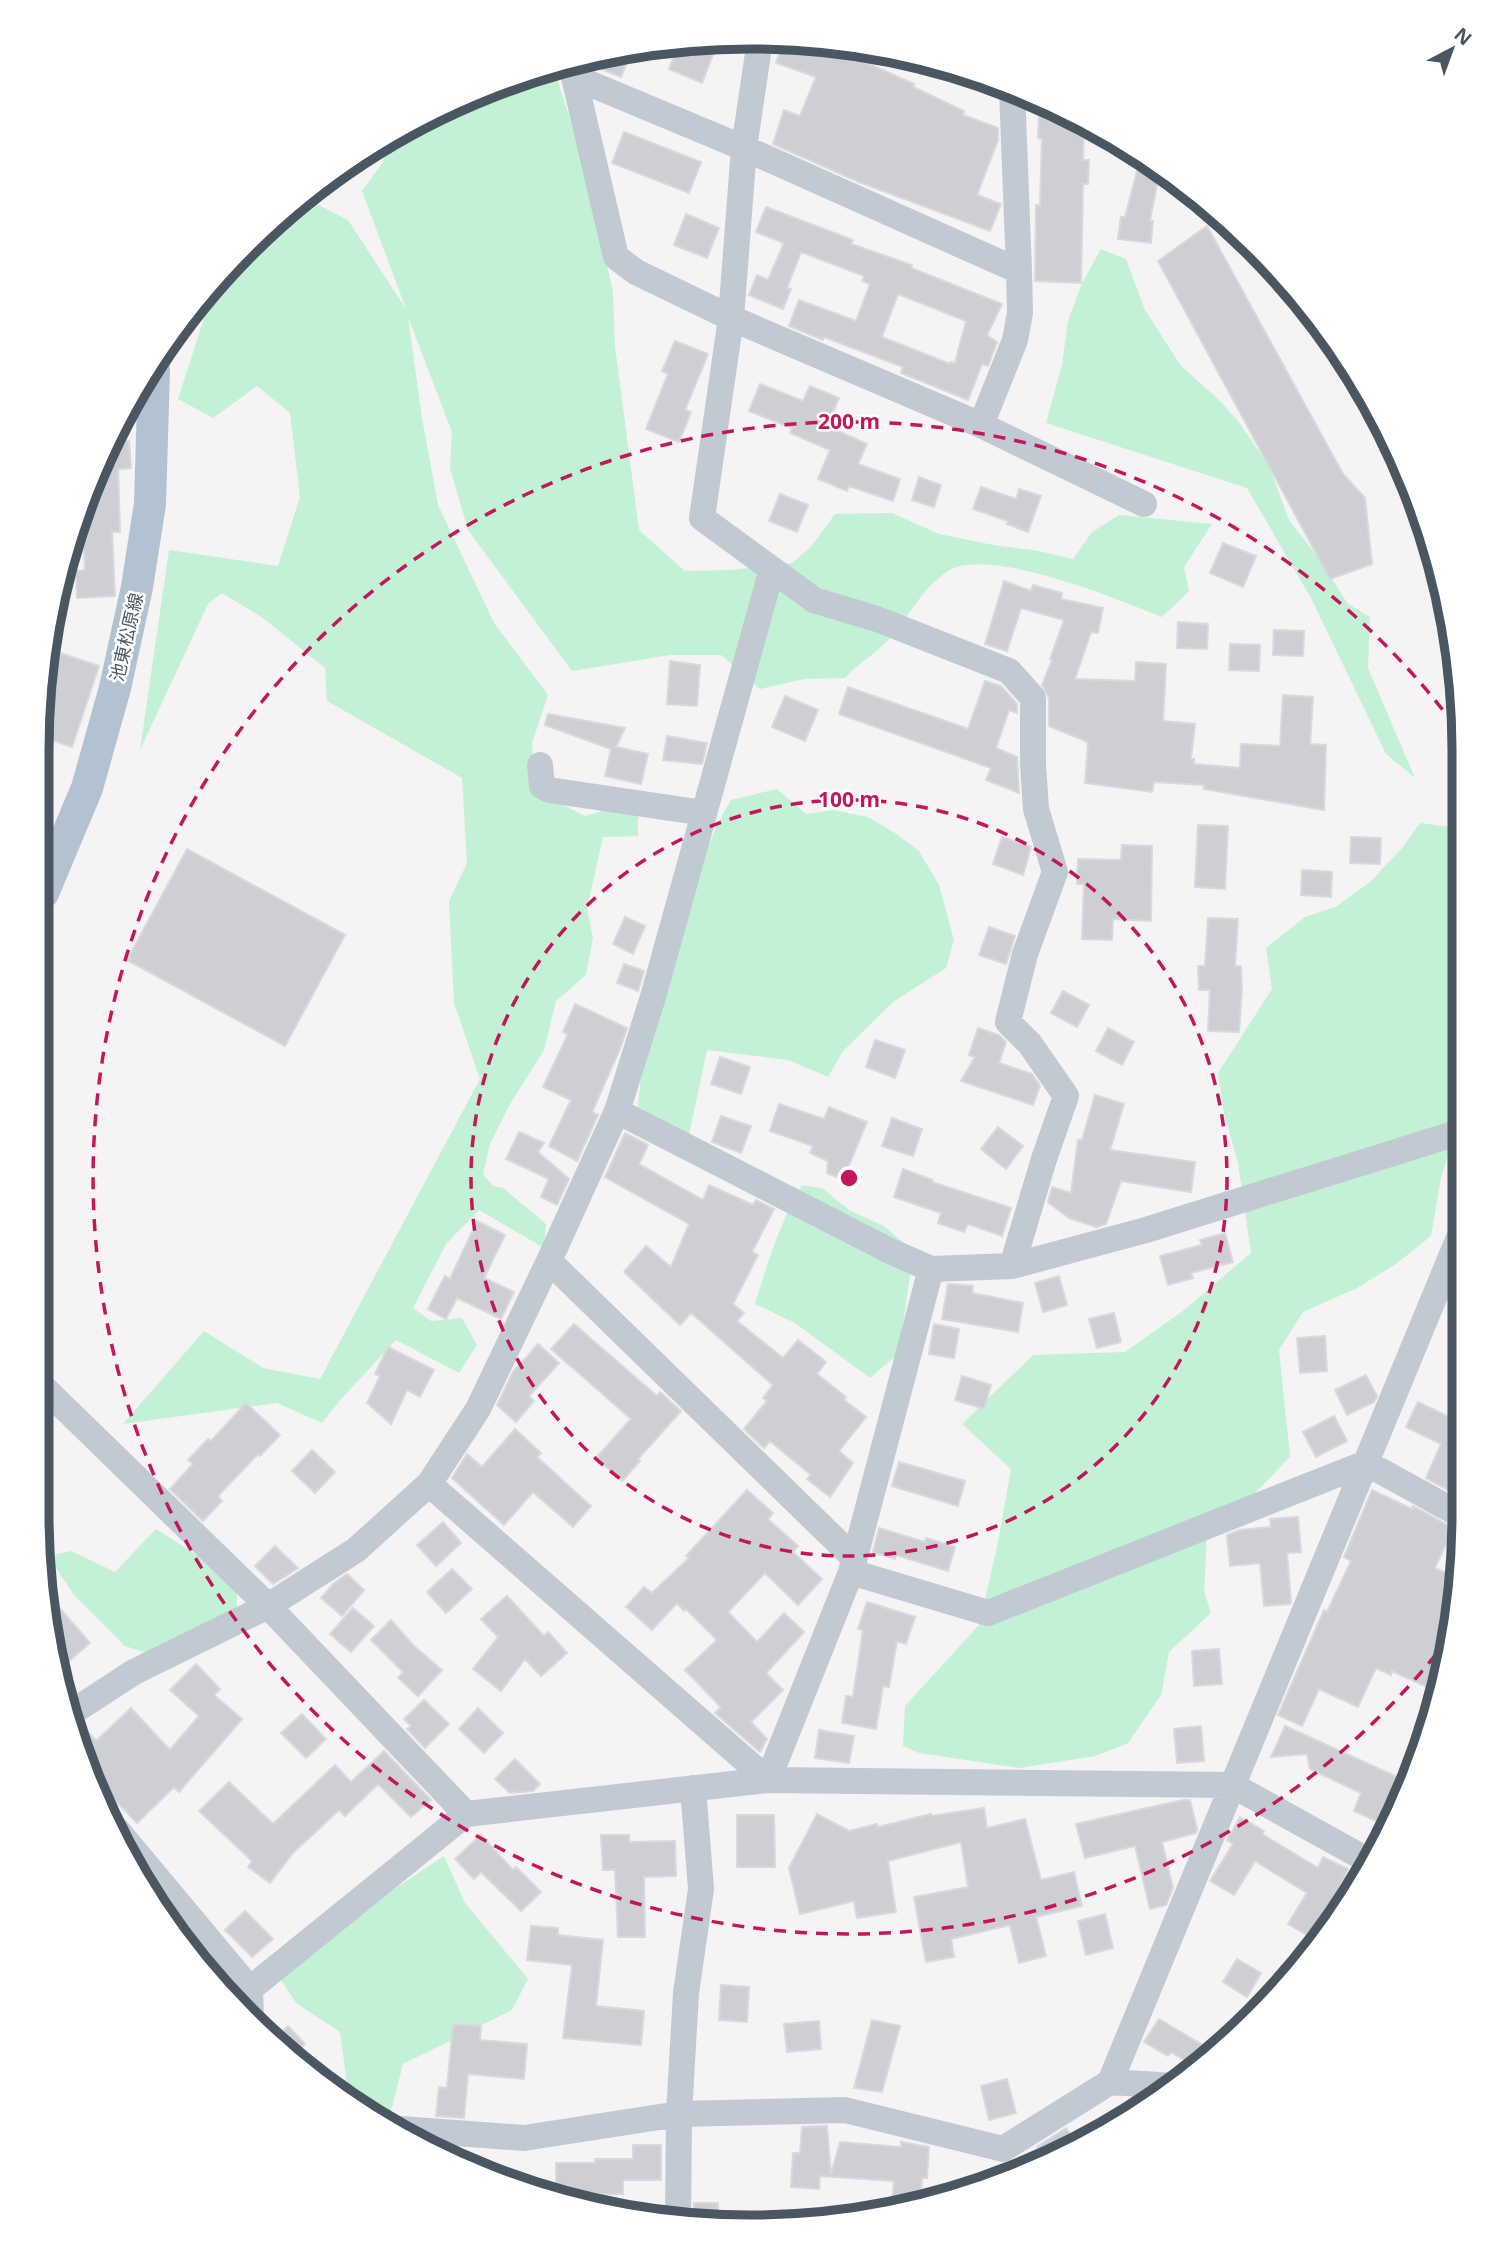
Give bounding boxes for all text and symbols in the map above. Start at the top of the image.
north arrow [1417,14,1487,84]
text: N [1449,21,1478,51]
text: 200 m [818,407,880,435]
street label: 池東松原線 [104,590,148,684]
text: 100 m [818,785,880,813]
centre of rings [837,1166,861,1190]

